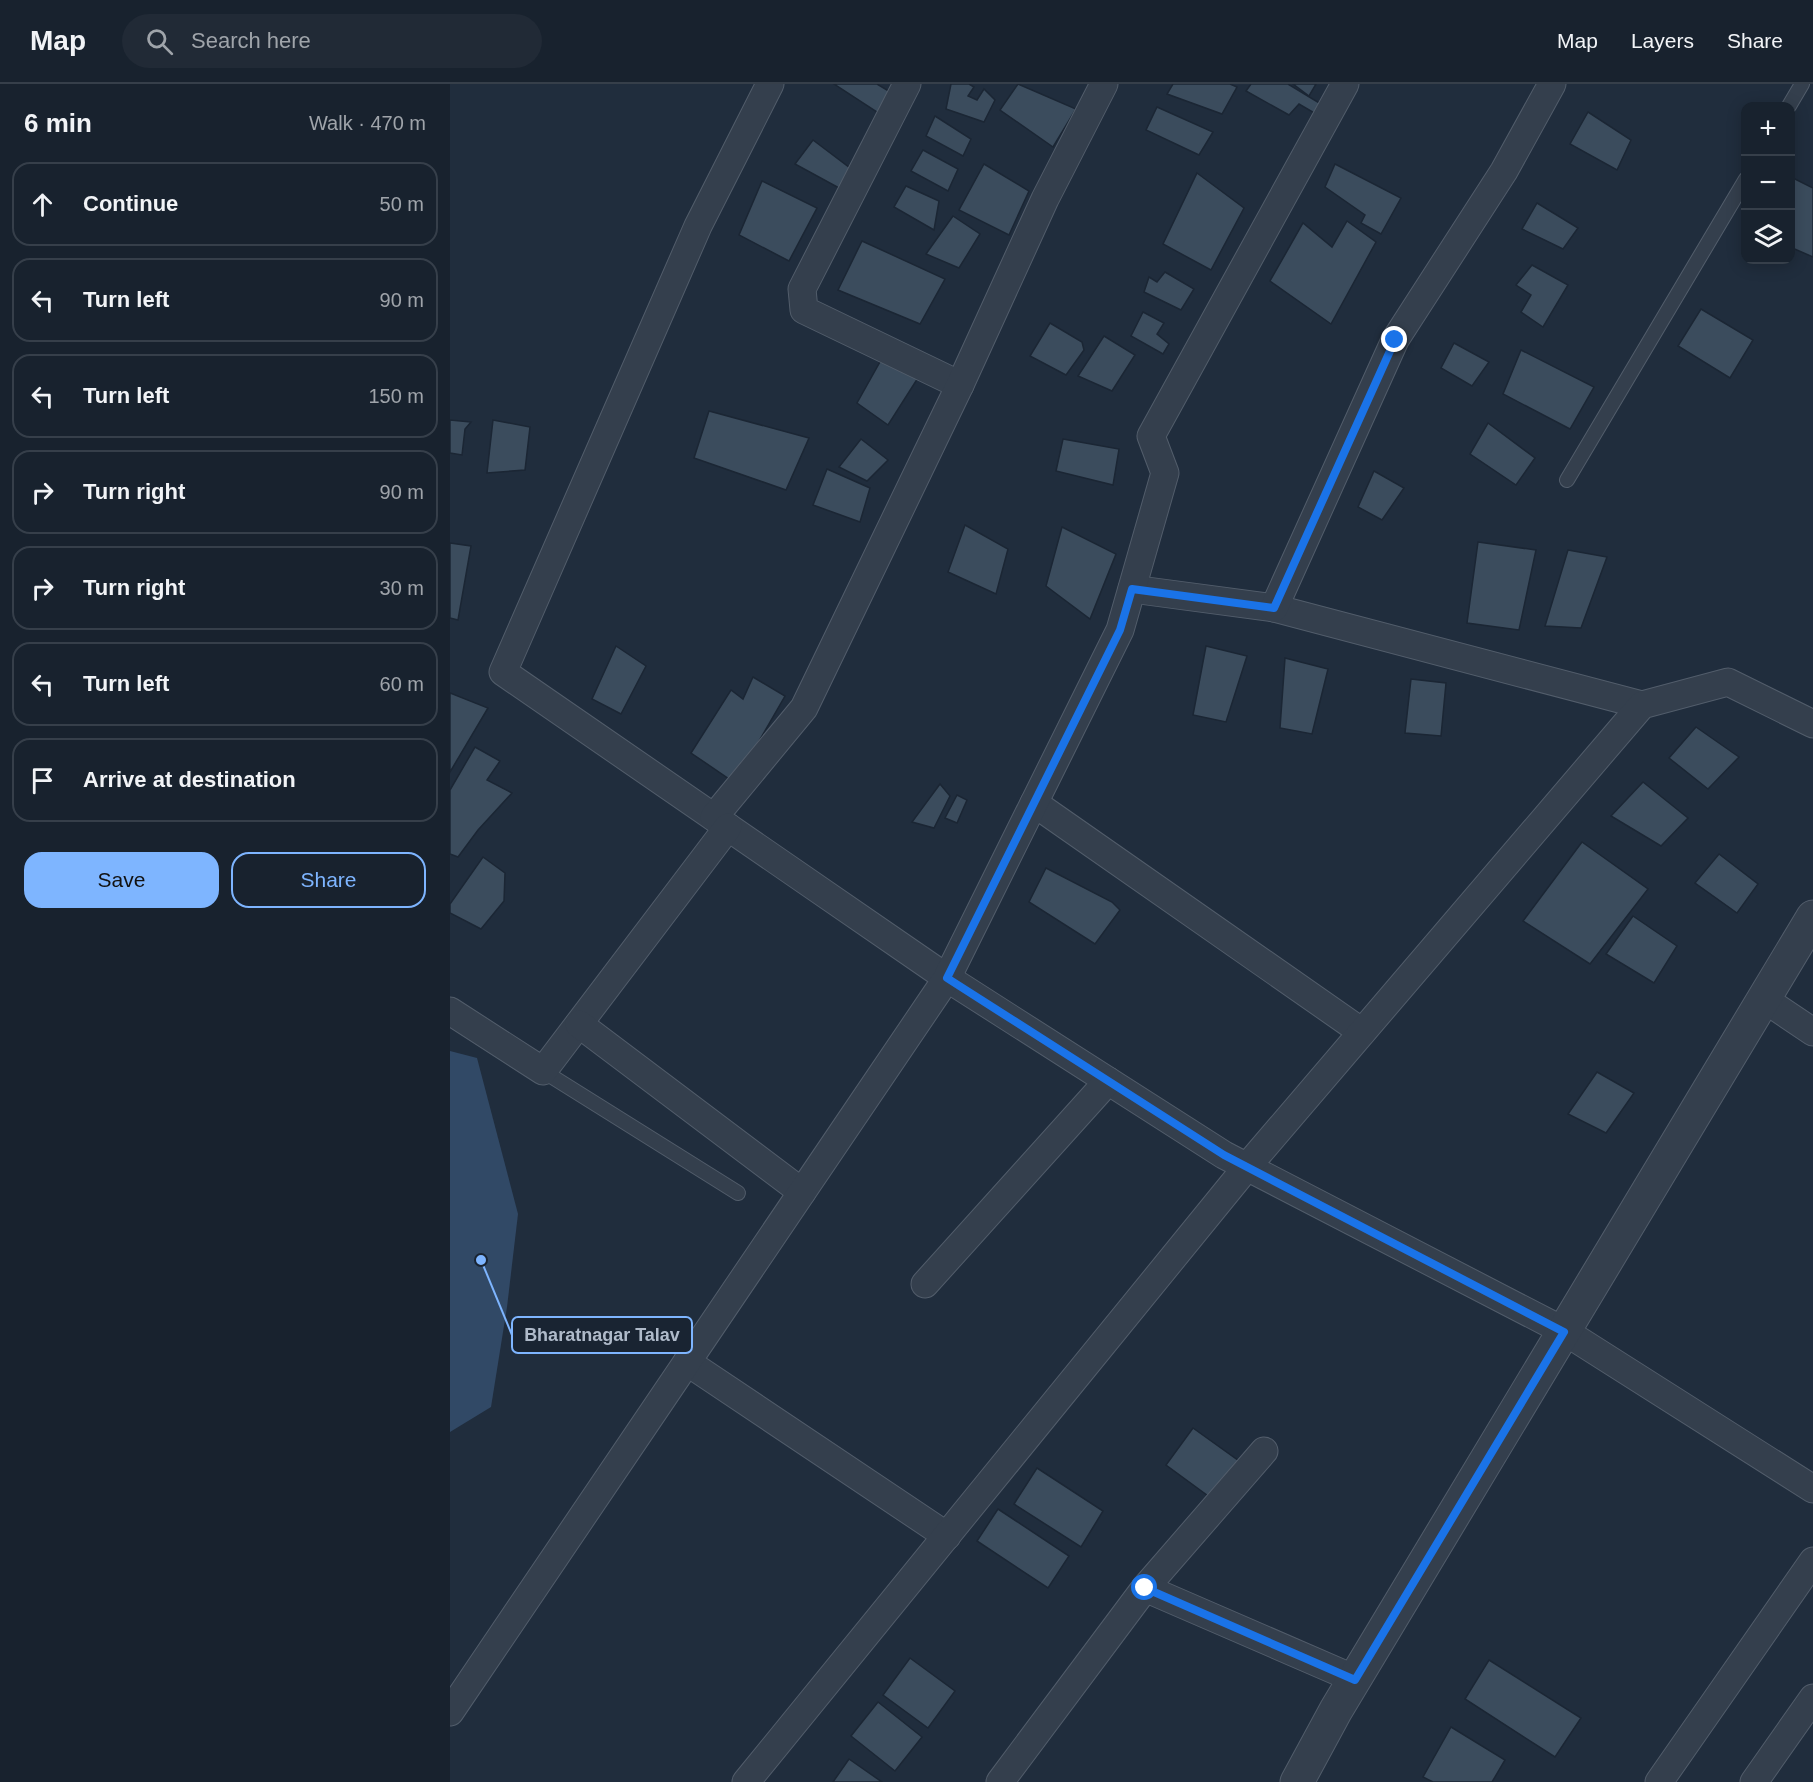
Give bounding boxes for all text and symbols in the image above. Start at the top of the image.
search box [122,14,542,68]
text: Map [30,25,86,56]
icon: search [143,25,176,58]
text: Search here [191,28,311,53]
text: Map [1557,29,1598,52]
text: Layers [1631,29,1694,52]
text: Share [1727,29,1783,52]
map controls [1741,102,1795,264]
button: + [1741,102,1795,156]
text: 6 min [24,108,92,138]
text: Walk · 470 m [309,112,426,134]
button: − [1741,156,1795,210]
icon: ahead [26,188,59,221]
text: Continue [83,191,178,216]
text: 50 m [380,193,424,215]
button: layers [1741,210,1795,264]
icon: left [26,284,59,317]
text: Turn left [83,287,169,312]
text: 90 m [380,289,424,311]
route end [1381,326,1407,352]
icon: left [26,380,59,413]
text: Turn left [83,383,169,408]
text: 150 m [368,385,424,407]
icon: right [26,476,59,509]
text: Turn right [83,479,185,504]
text: 90 m [380,481,424,503]
icon: right [26,572,59,605]
text: Turn right [83,575,185,600]
text: 30 m [380,577,424,599]
icon: left [26,668,59,701]
text: Turn left [83,671,169,696]
text: 60 m [380,673,424,695]
icon: arrive [26,764,59,797]
text: Arrive at destination [83,767,296,792]
button: Save [24,852,219,908]
button: Share [231,852,426,908]
callout: Bharatnagar Talav [512,1317,692,1353]
text: Bharatnagar Talav [524,1325,680,1345]
route start [1131,1574,1157,1600]

